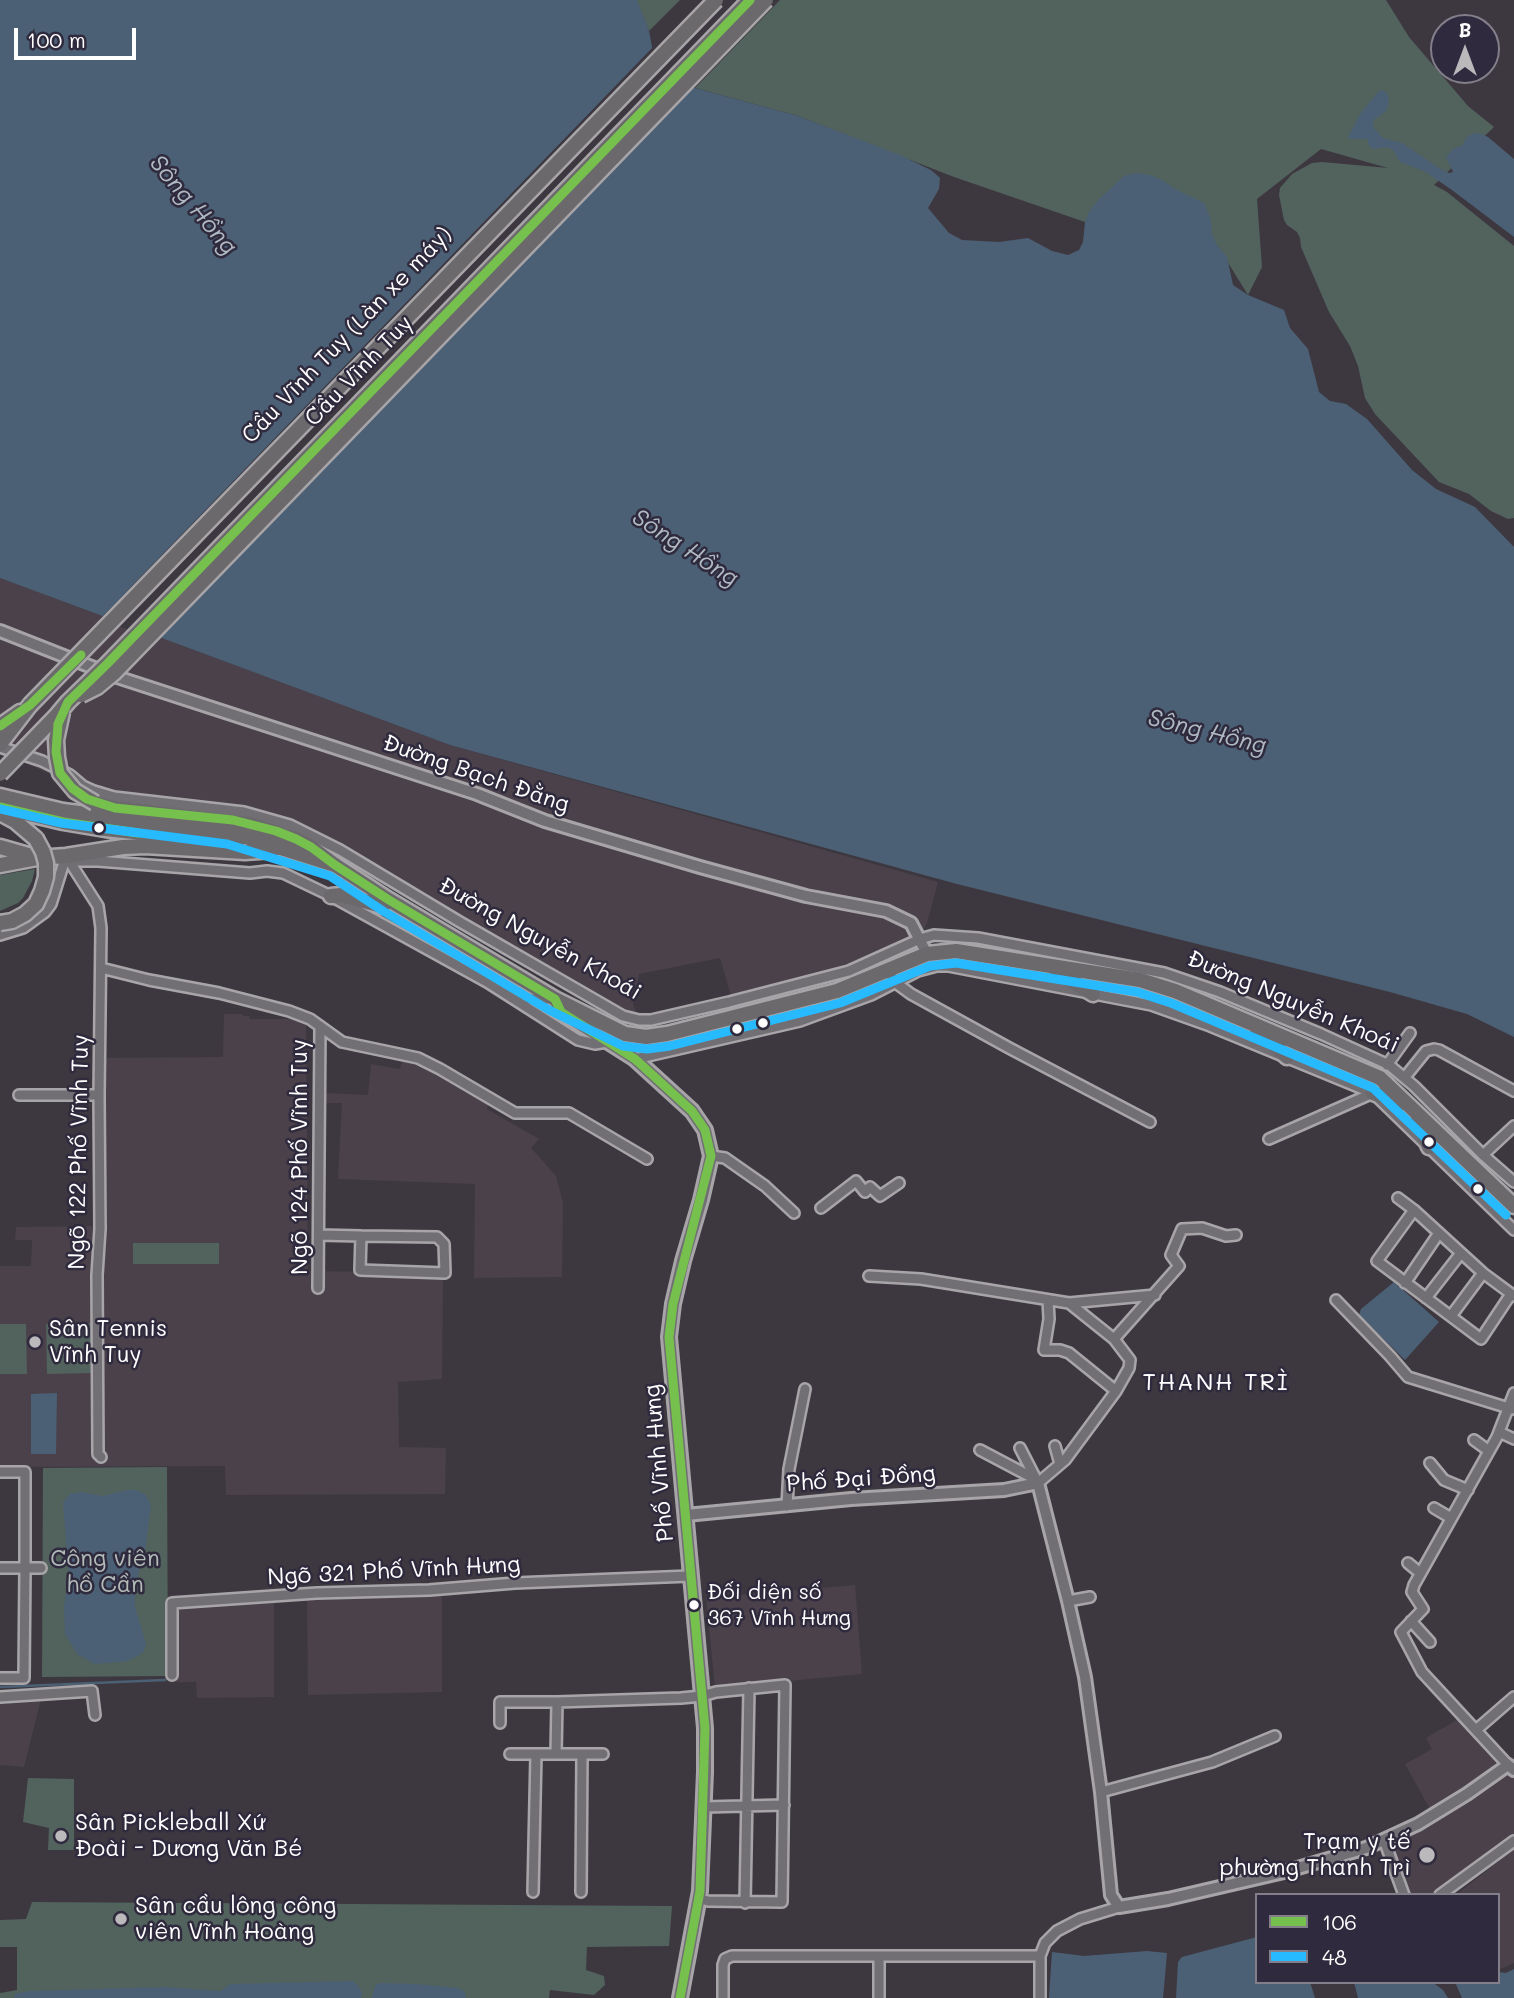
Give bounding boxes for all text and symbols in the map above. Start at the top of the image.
scale bar [18,14,140,58]
north arrow [1430,14,1500,84]
text: B [1459,17,1471,42]
text: 100 m [27,26,86,53]
water label: Sông Hồng [143,149,243,261]
street label: Cầu Vĩnh Tuy (Làn xe máy) [236,221,458,449]
street label: Cầu Vĩnh Tuy [299,310,419,432]
water label: Sông Hồng [626,503,744,593]
water label: Sông Hồng [1145,703,1269,761]
street label: Đường Bạch Đằng [379,729,573,819]
unlabelled marker [92,821,106,835]
street label: Đường Nguyễn Khoái [434,872,646,1006]
street label: Đường Nguyễn Khoái [1183,945,1403,1059]
unlabelled marker [756,1016,770,1030]
unlabelled marker [730,1022,744,1036]
street label: Ngõ 122 Phố Vĩnh Tuy [63,1034,95,1270]
street label: Ngõ 124 Phố Vĩnh Tuy [286,1039,314,1275]
unlabelled marker [1422,1135,1436,1149]
unlabelled marker [1471,1182,1485,1196]
place label: Sân Tennis Vĩnh Tuy [49,1315,167,1369]
marker: Sân Tennis Vĩnh Tuy [27,1334,43,1350]
district label: THANH TRÌ [1144,1369,1288,1397]
street label: Phố Vĩnh Hưng [638,1383,680,1543]
street label: Phố Đại Đồng [785,1460,937,1498]
park label: Công viên hồ Cần [50,1545,160,1599]
street label: Ngõ 321 Phố Vĩnh Hưng [267,1551,521,1591]
place label: Đối diện số 367 Vĩnh Hưng [707,1580,851,1630]
marker: Đối diện số 367 Vĩnh Hưng [687,1598,701,1612]
place label: Sân Pickleball Xứ Đoài - Dương Văn Bé [75,1809,302,1863]
marker: Sân Pickleball Xứ Đoài - Dương Văn Bé [53,1828,69,1844]
place label: Trạm y tế phường Thanh Trì [1219,1828,1411,1882]
marker: Trạm y tế phường Thanh Trì [1417,1845,1437,1865]
place label: Sân cầu lông công viên Vĩnh Hoàng [135,1892,336,1946]
legend [1255,1893,1500,1984]
text: 106 [1322,1908,1357,1935]
marker: Sân cầu lông công viên Vĩnh Hoàng [113,1911,129,1927]
text: 48 [1322,1943,1347,1970]

